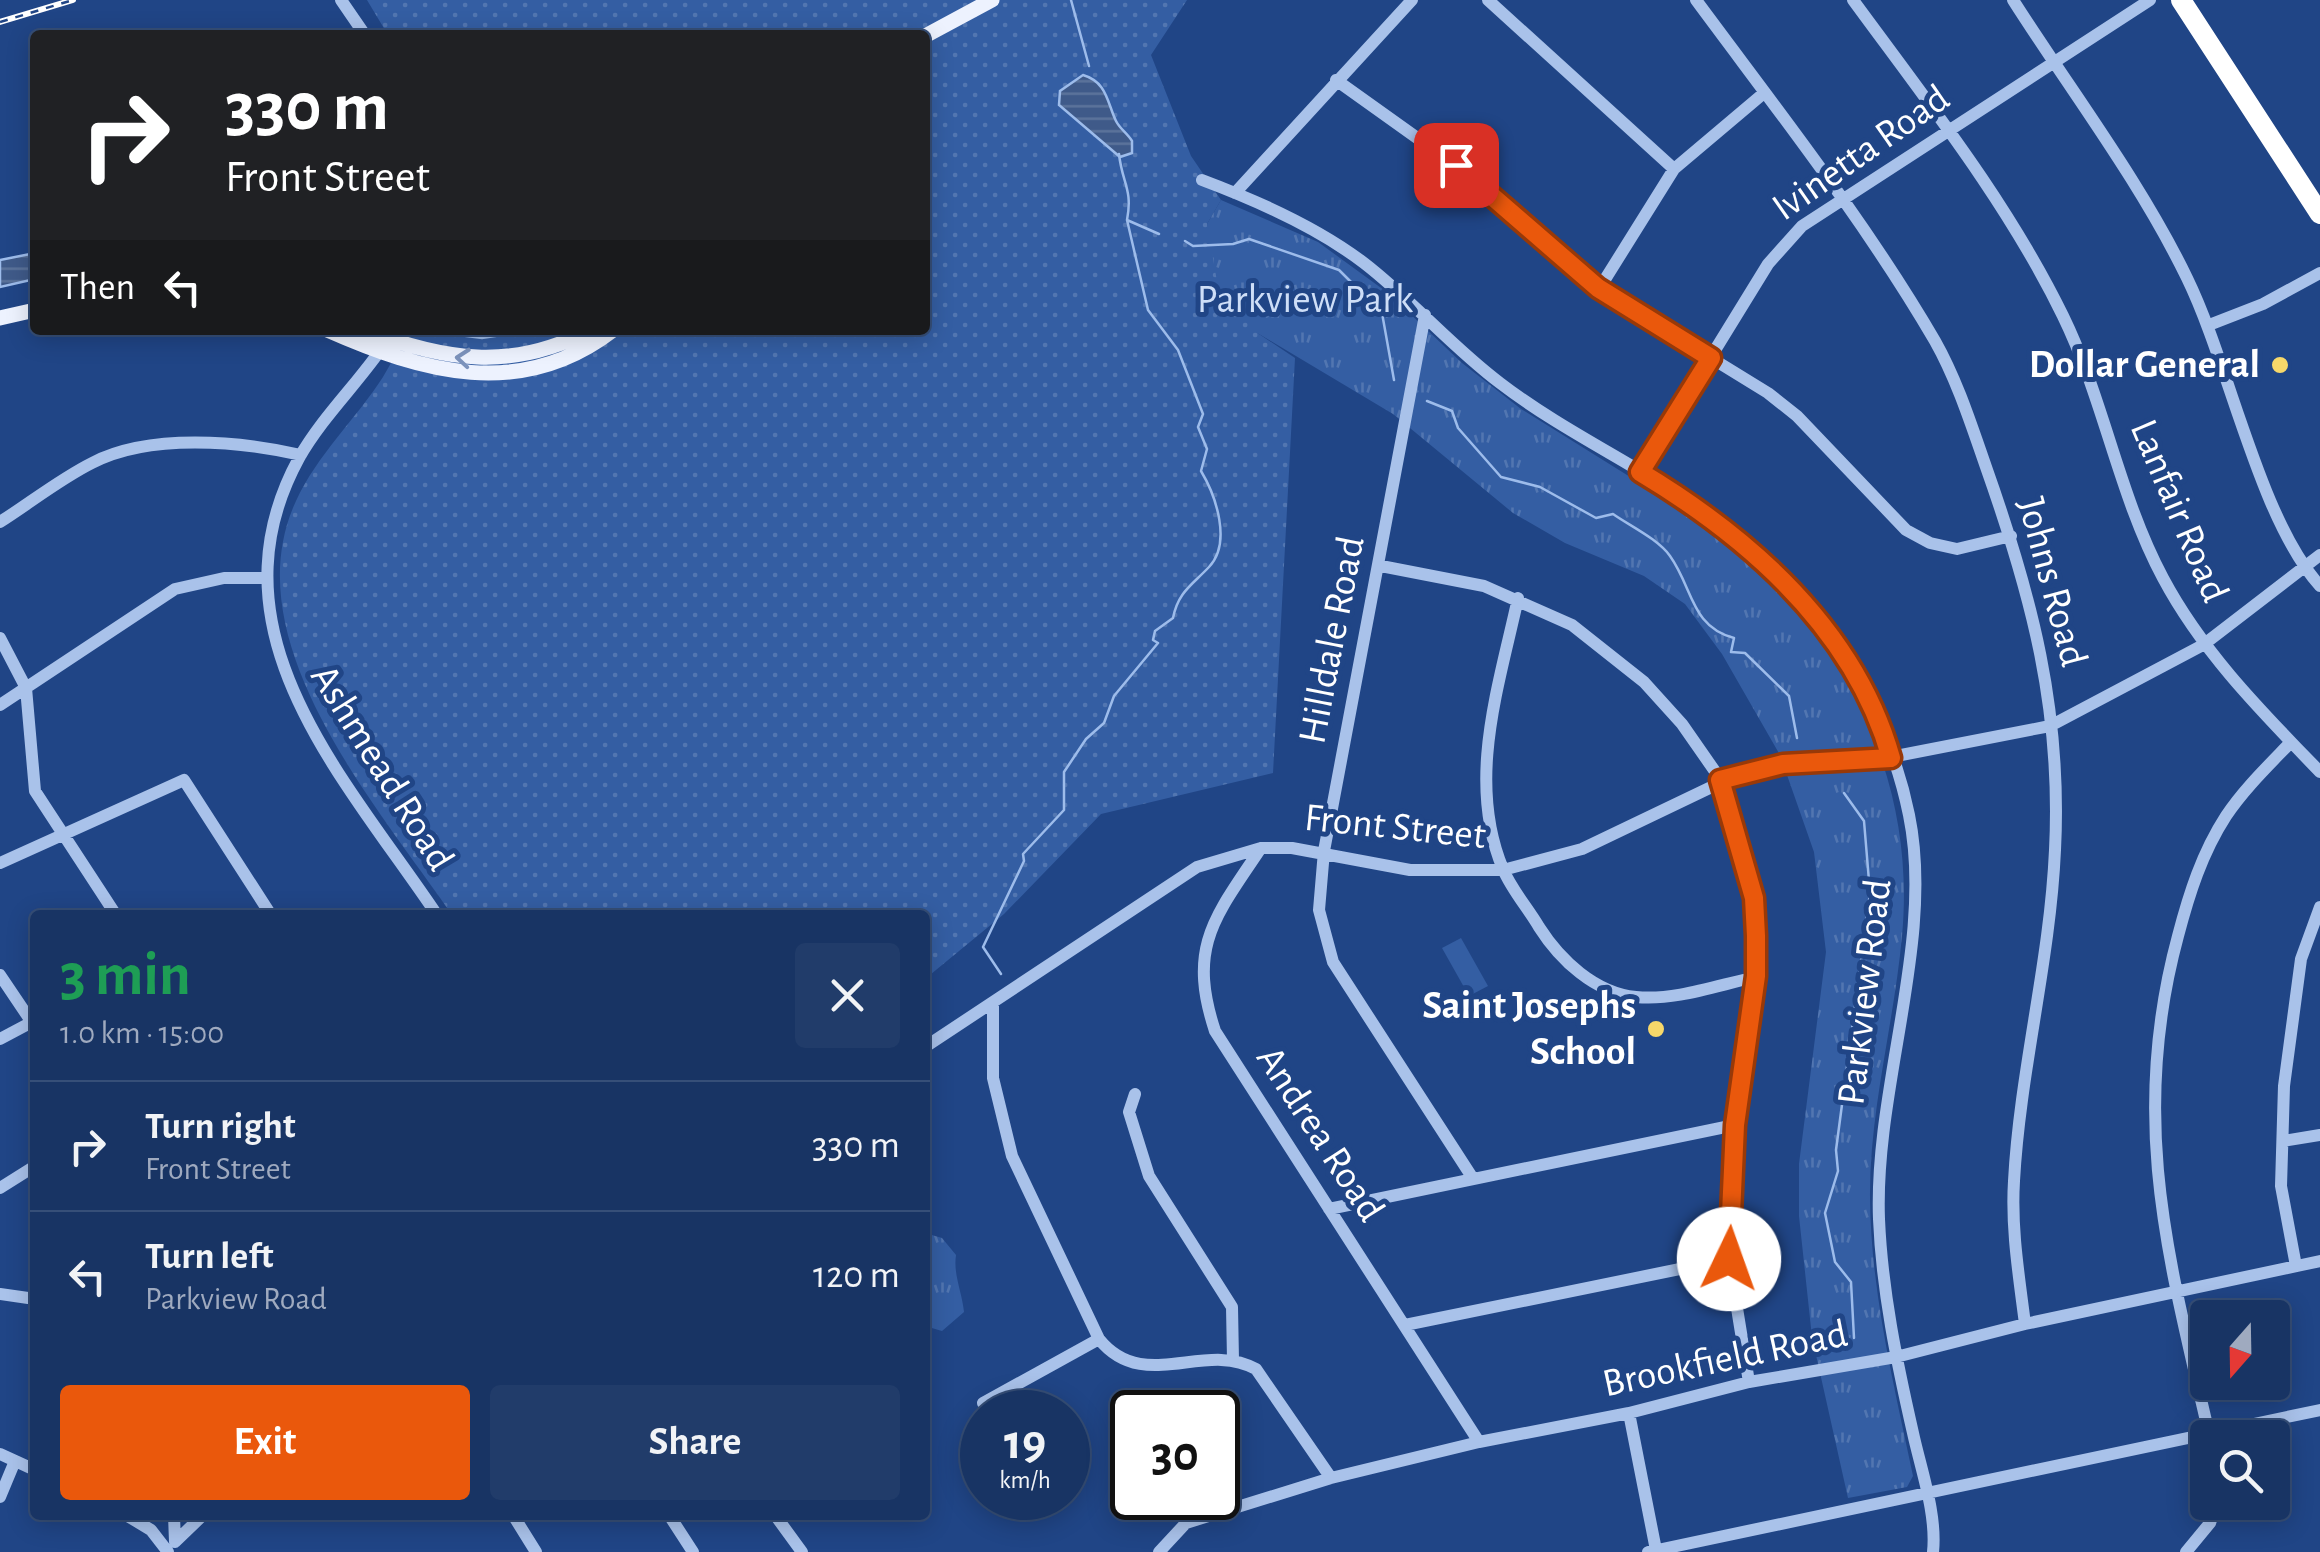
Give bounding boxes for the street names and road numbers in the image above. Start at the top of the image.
street label: Ivinetta Road [1765,78,1957,228]
street label: Lanfair Road [2123,414,2235,608]
street label: Johns Road [2010,493,2094,671]
street label: Hilldale Road [1292,533,1372,747]
street label: Ashmead Road [303,658,461,878]
street label: Front Street [1302,798,1488,856]
street label: Parkview Road [1831,877,1899,1107]
street label: Andrea Road [1249,1039,1391,1229]
street label: Brookfield Road [1599,1314,1851,1404]

